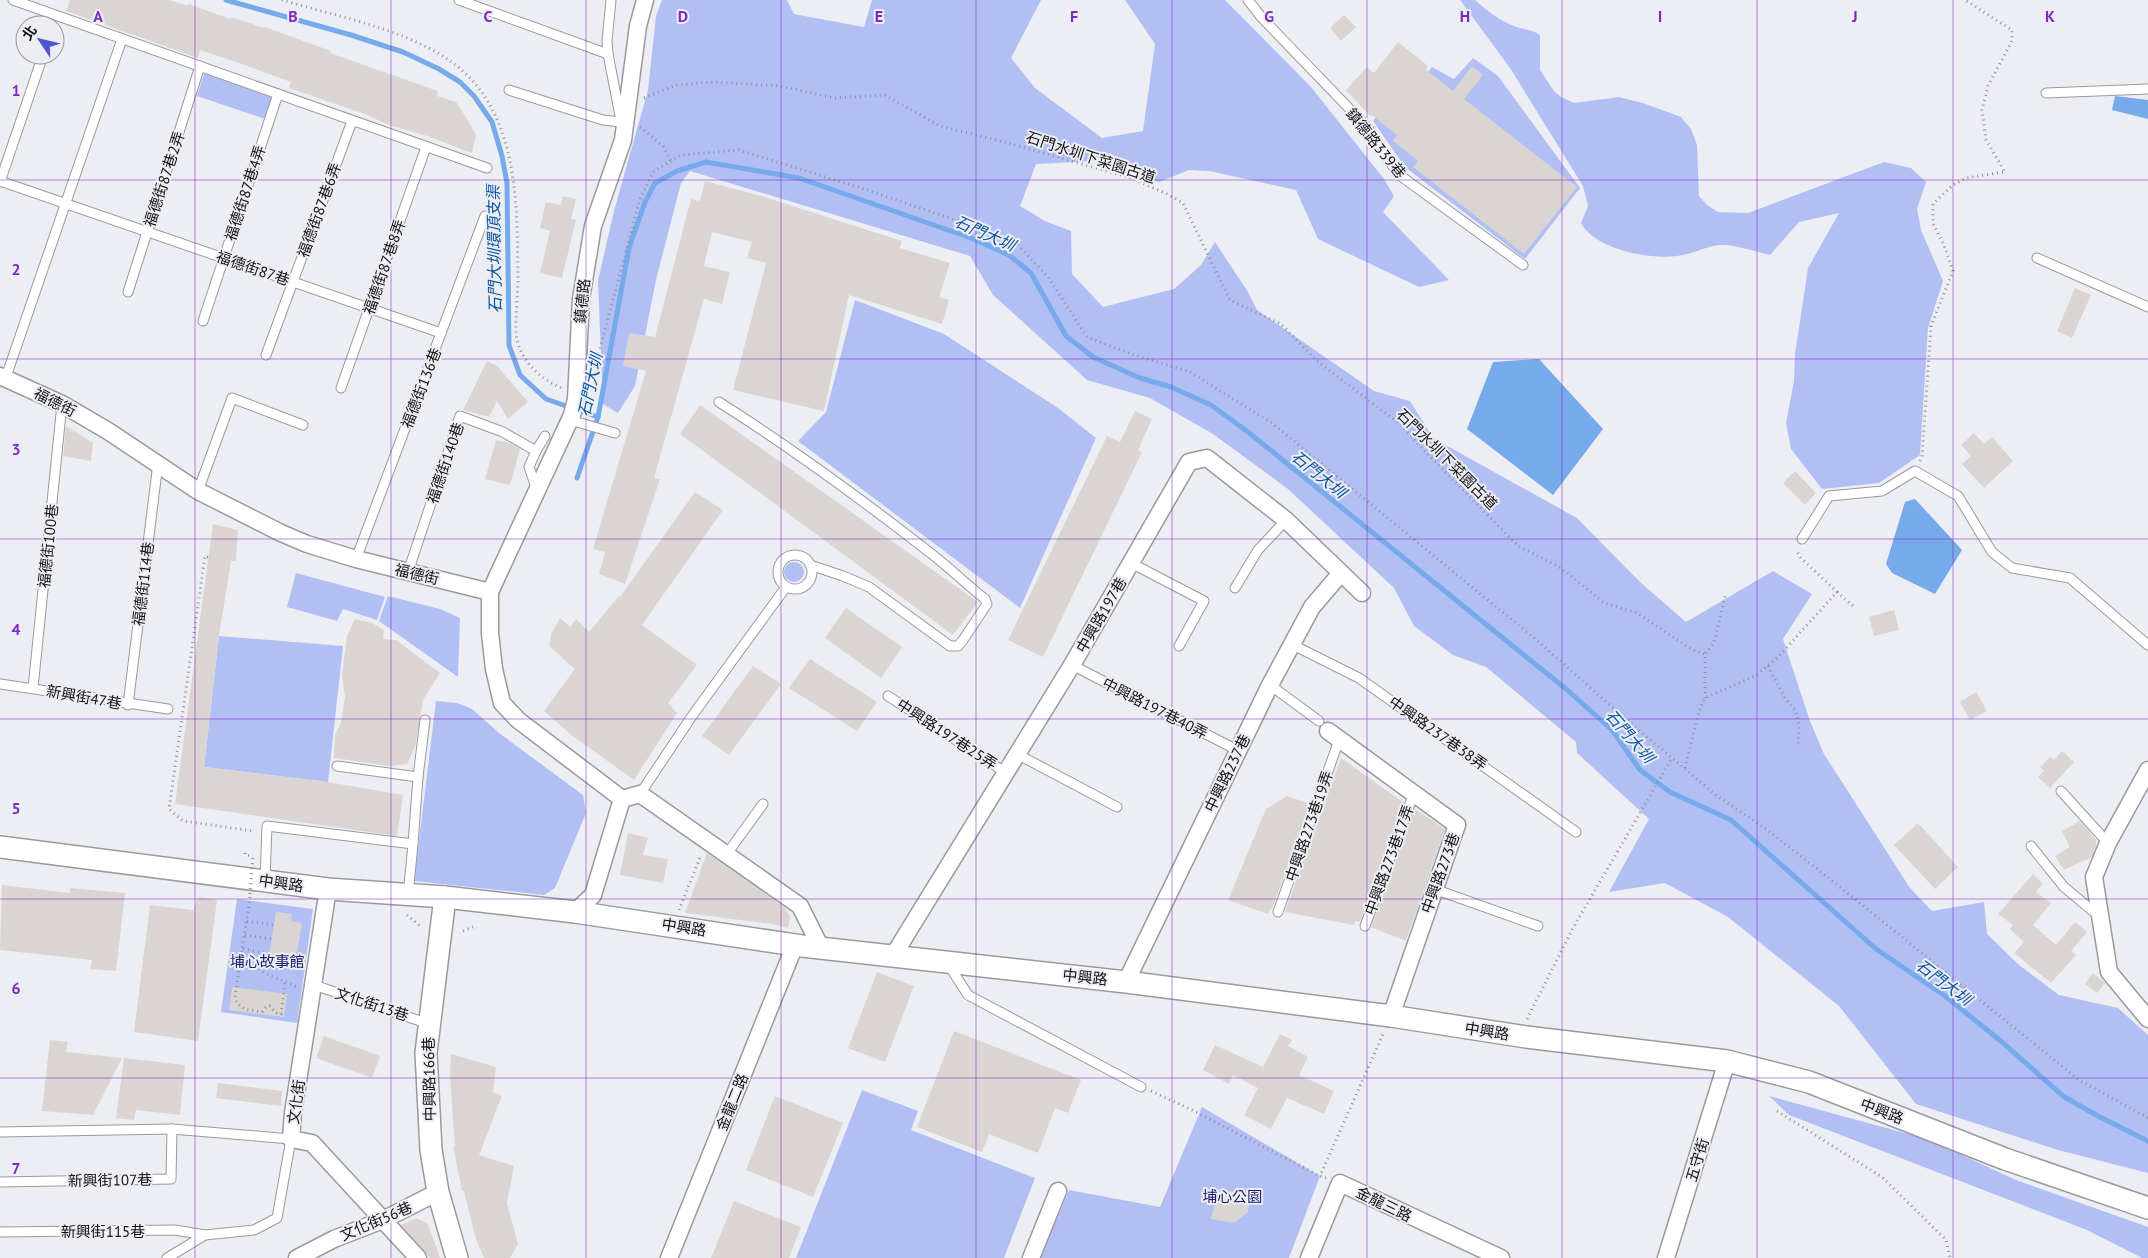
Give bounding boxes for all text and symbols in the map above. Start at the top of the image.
text: A [93,6,103,26]
text: B [288,6,298,26]
text: C [484,6,493,26]
text: D [678,6,688,26]
text: E [875,6,883,26]
text: F [1070,6,1078,26]
text: G [1264,6,1274,26]
text: H [1460,6,1470,26]
text: I [1658,6,1662,26]
text: J [1851,6,1858,26]
text: K [2045,6,2055,26]
north arrow [15,15,65,65]
text: 北 [18,22,41,43]
text: 1 [11,80,21,100]
street label: 鎮德路339巷 [1342,104,1410,182]
street label: 石門水圳下菜園古道 [1024,127,1158,187]
street label: 福德街87巷2弄 [140,129,188,229]
street label: 福德街87巷4弄 [221,143,269,243]
street label: 福德街87巷6弄 [293,160,345,260]
water label: 石門大圳環頂支渠 [483,183,505,313]
water label: 石門大圳 [952,211,1020,256]
street label: 福德街87巷8弄 [359,217,409,317]
street label: 福德街87巷 [214,247,292,289]
text: 2 [11,259,21,279]
street label: 鎮德路 [570,278,594,324]
street label: 福德街136巷 [397,345,445,431]
water label: 石門大圳 [574,350,607,418]
street label: 福德街 [31,383,79,421]
street label: 石門水圳下菜園古道 [1393,405,1501,513]
street label: 福德街140巷 [422,420,468,506]
text: 3 [11,439,21,459]
water label: 石門大圳 [1288,446,1352,503]
street label: 福德街100巷 [34,503,62,589]
street label: 福德街114巷 [128,541,158,627]
street label: 福德街 [393,560,441,588]
street label: 中興路197巷 [1072,574,1130,656]
text: 4 [11,619,21,639]
street label: 中興路197巷40弄 [1099,673,1211,743]
street label: 新興街47巷 [45,681,123,713]
street label: 中興路237巷38弄 [1385,692,1491,774]
street label: 中興路197巷25弄 [893,694,1001,774]
water label: 石門大圳 [1601,705,1660,768]
street label: 中興路237巷 [1200,731,1254,815]
street label: 中興路273巷19弄 [1281,768,1337,884]
text: 5 [11,798,21,818]
street label: 中興路273巷17弄 [1360,802,1418,918]
street label: 中興路273巷 [1417,830,1463,916]
street label: 中興路 [257,870,305,896]
street label: 中興路 [660,914,708,940]
park label: 埔心故事館 [229,952,305,971]
water label: 石門大圳 [1912,955,1977,1010]
street label: 中興路 [1062,965,1108,989]
text: 6 [11,978,21,998]
street label: 文化街13巷 [333,983,411,1025]
street label: 中興路 [1463,1018,1511,1044]
street label: 中興路166巷 [419,1037,439,1121]
street label: 金龍二路 [712,1071,752,1133]
street label: 文化街 [283,1078,309,1126]
street label: 中興路 [1858,1094,1906,1128]
street label: 五守街 [1681,1136,1713,1184]
text: 7 [11,1158,21,1178]
street label: 新興街107巷 [68,1170,152,1190]
street label: 金龍三路 [1353,1182,1415,1226]
park label: 埔心公園 [1202,1187,1262,1206]
street label: 文化街56巷 [337,1197,415,1245]
street label: 新興街115巷 [61,1222,145,1241]

